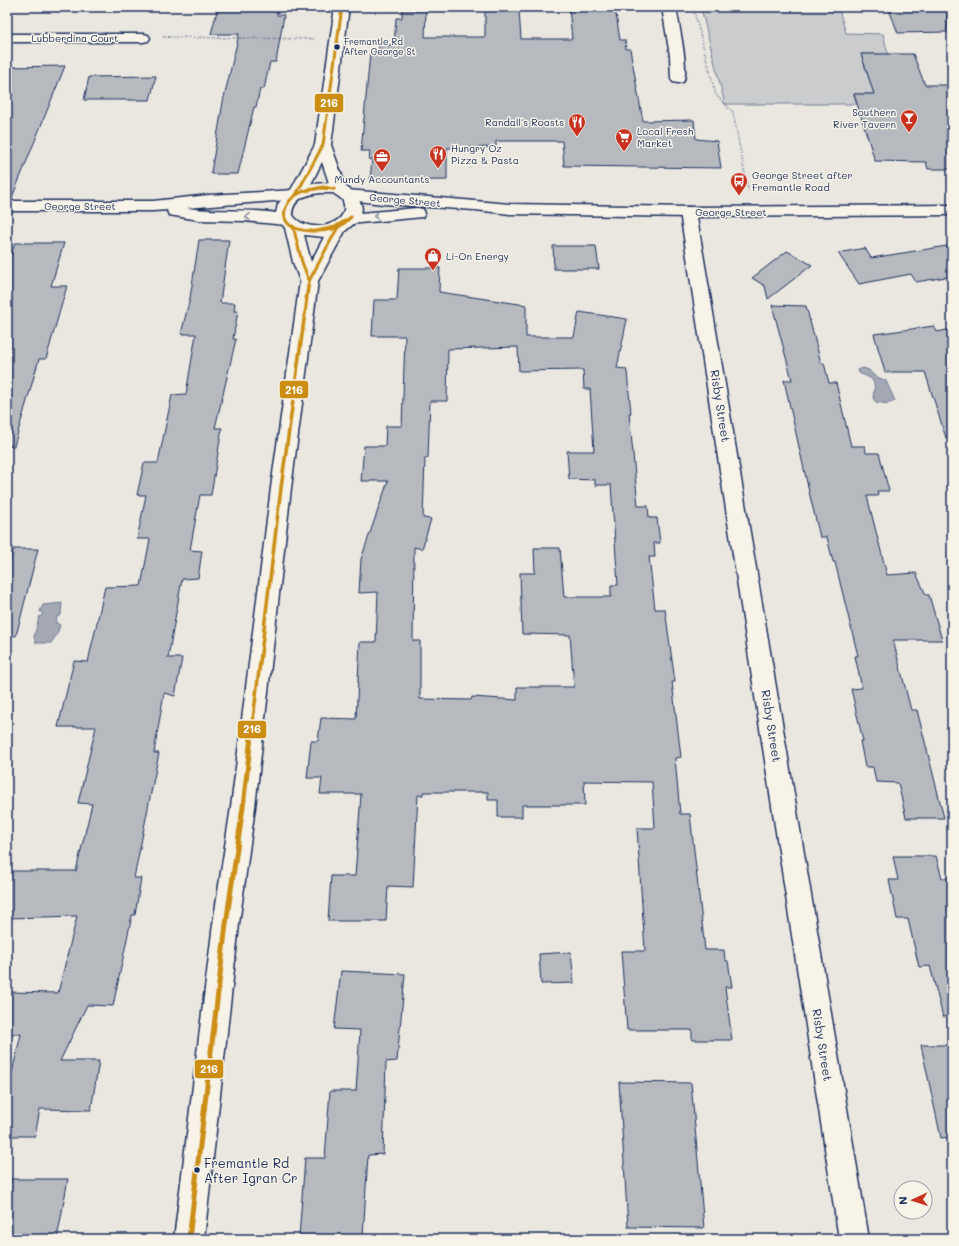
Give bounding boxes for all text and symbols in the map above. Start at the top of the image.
street label: Lubberdina Court [31,31,119,45]
place label: Fremantle Rd After George St [344,36,415,57]
marker: Fremantle Rd After George St [332,42,342,52]
line badge: 216 [314,93,344,113]
text: 216 [320,95,338,110]
place label: Southern River Tavern [833,105,896,131]
bar icon: Southern River Tavern [899,108,919,133]
restaurant icon: Randall's Roasts [567,112,587,137]
place label: Randall's Roasts [485,115,564,129]
place label: Local Fresh Market [637,124,694,150]
supermarket icon: Local Fresh Market [614,127,634,152]
place label: Hungry Oz Pizza & Pasta [451,141,519,167]
restaurant icon: Hungry Oz Pizza & Pasta [428,144,448,169]
office icon: Mundy Accountants [372,147,392,172]
place label: George Street after Fremantle Road [752,168,853,194]
bus stop icon: George Street after Fremantle Road [729,171,749,196]
place label: Mundy Accountants [335,172,430,186]
street label: George Street [369,190,441,210]
street label: George Street [44,199,116,213]
street label: George Street [695,205,767,219]
one-way arrow [373,211,379,220]
one-way arrow [244,212,251,221]
shop icon: Li-On Energy [423,246,443,271]
place label: Li-On Energy [446,249,509,263]
street label: Risby Street [707,368,735,443]
line badge: 216 [279,380,309,399]
text: 216 [285,382,303,397]
street label: Risby Street [758,688,786,763]
line badge: 216 [237,720,267,739]
text: 216 [243,721,261,736]
street label: Risby Street [809,1007,837,1082]
line badge: 216 [194,1059,224,1079]
text: 216 [200,1061,218,1076]
place label: Fremantle Rd After Igran Cr [204,1154,298,1186]
marker: Fremantle Rd After Igran Cr [192,1165,202,1175]
north arrow [893,1180,933,1220]
text: N [895,1196,910,1205]

